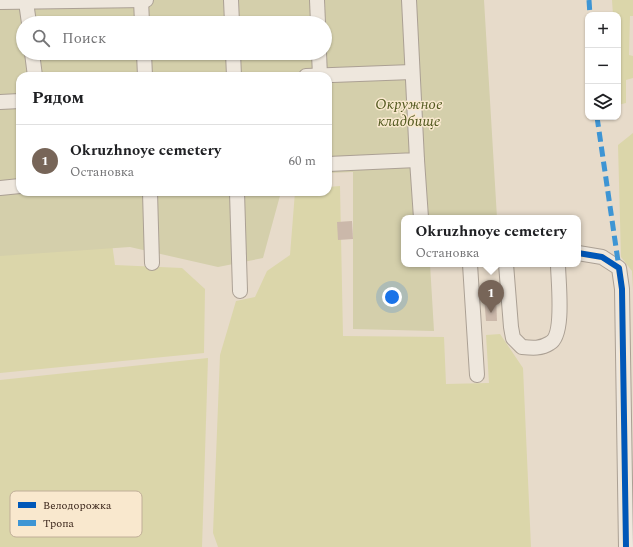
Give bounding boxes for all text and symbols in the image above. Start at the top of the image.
map controls [585,12,621,120]
button: + [585,12,621,48]
search box [16,16,332,60]
icon: search [30,27,52,49]
text: Поиск [62,27,106,50]
button: − [585,48,621,84]
button: layers [585,84,621,120]
text: Рядом [32,85,84,111]
park label: Окружное кладбище [375,93,443,133]
text: Okruzhnoye cemetery [70,139,221,162]
text: 1 [41,151,49,171]
text: 60 m [289,151,316,171]
text: Остановка [70,162,134,182]
popup [401,215,581,267]
text: Okruzhnoye cemetery [415,220,567,243]
text: Остановка [415,243,479,263]
pin: 1 [478,280,504,313]
your location [382,287,402,307]
legend [10,491,142,537]
text: Велодорожка [43,497,112,514]
text: Тропа [43,515,75,532]

